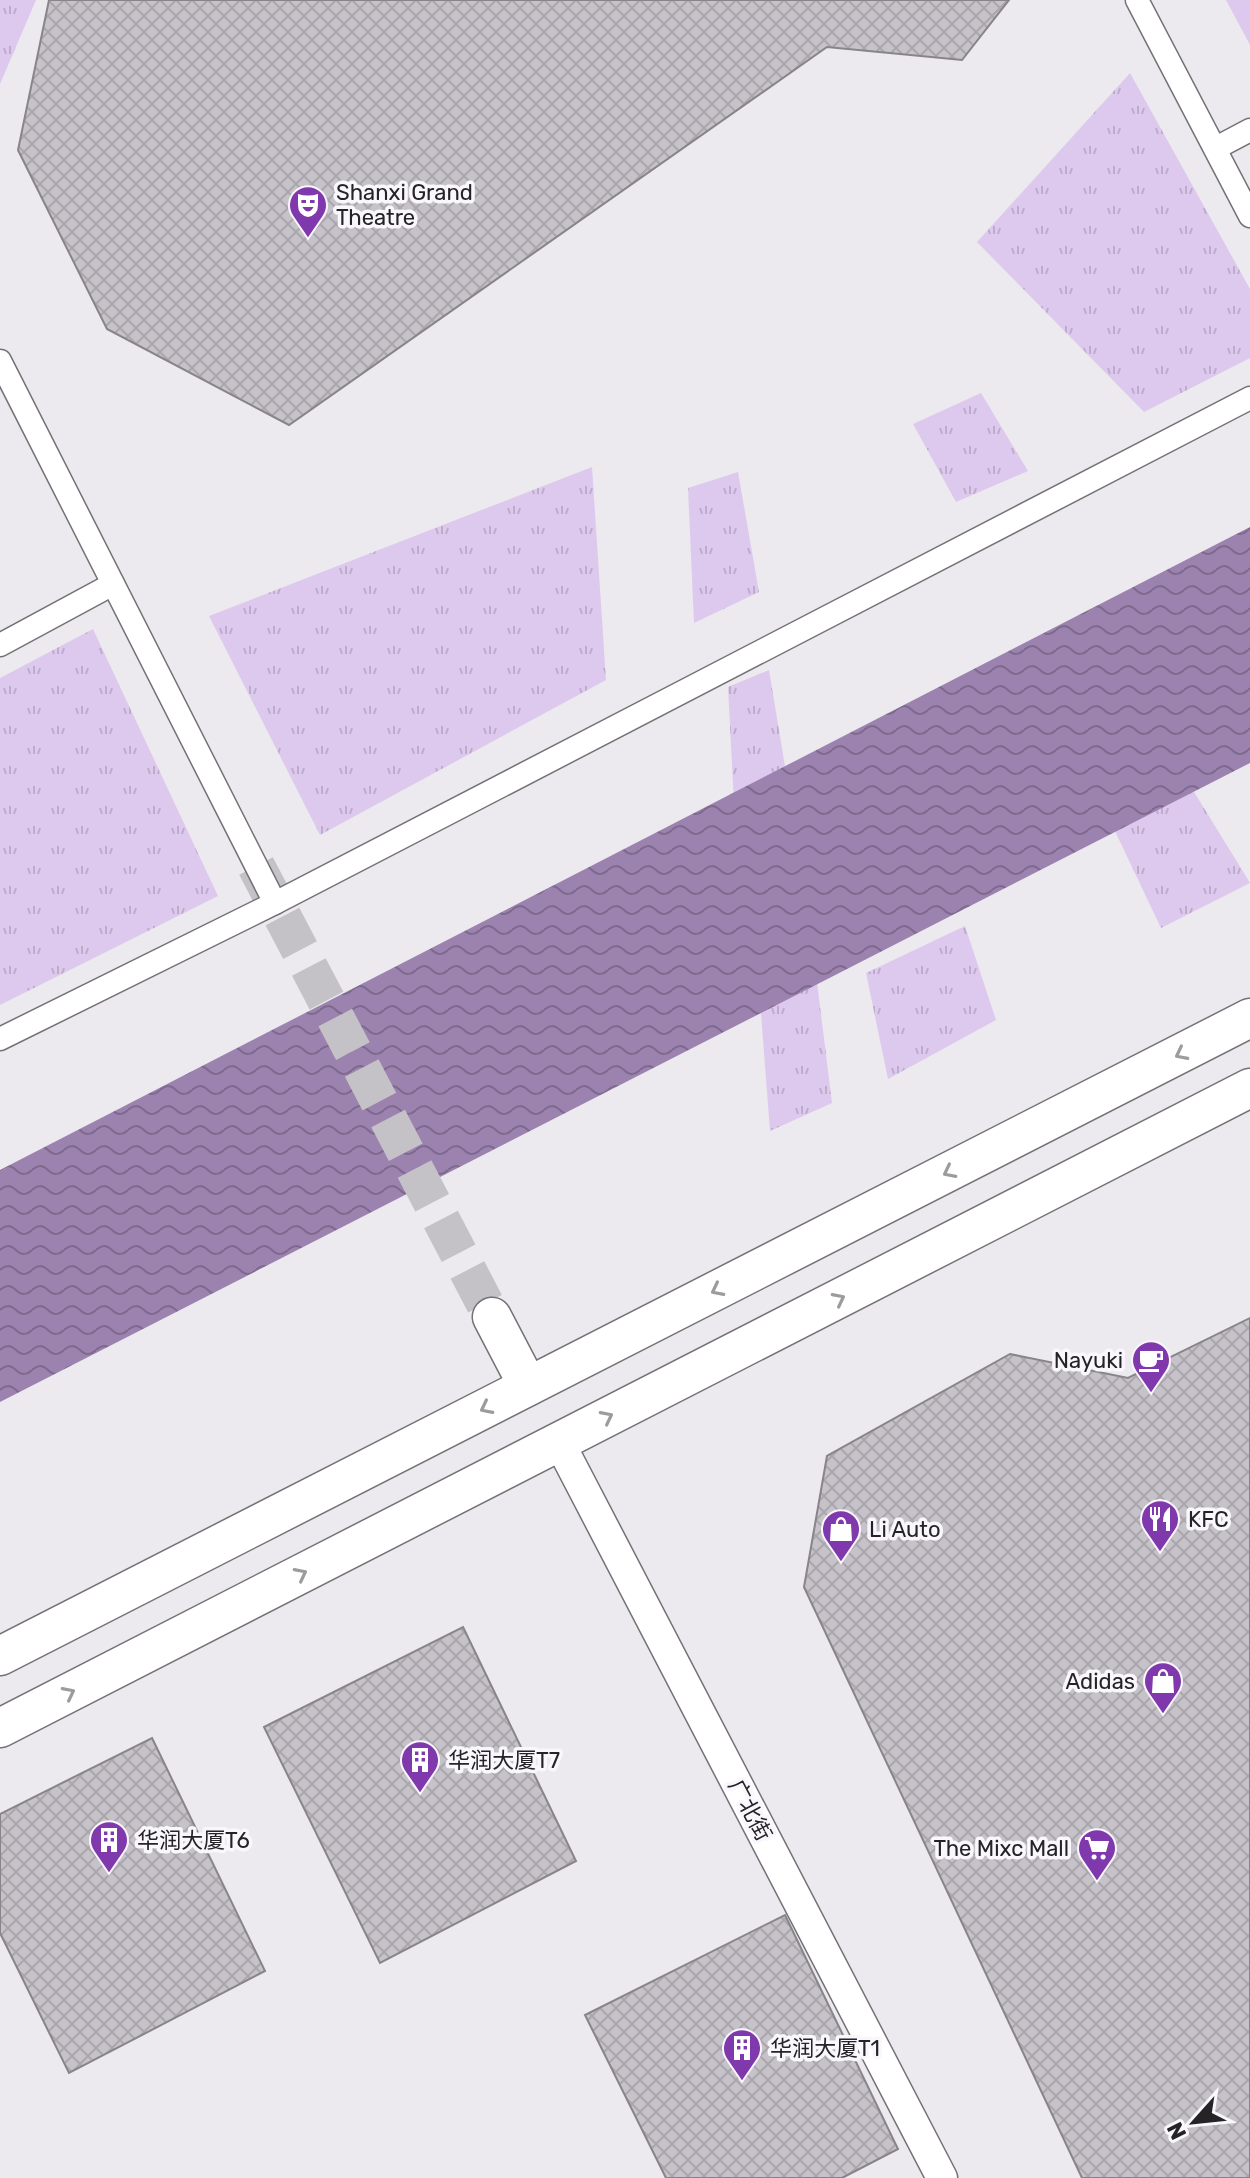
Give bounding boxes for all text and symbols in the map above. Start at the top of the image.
place label: Shanxi Grand Theatre [336,179,473,231]
theatre icon: Shanxi Grand Theatre [287,184,329,239]
one-way arrow [1174,1044,1189,1059]
one-way arrow [942,1162,957,1177]
one-way arrow [711,1280,726,1295]
one-way arrow [830,1293,845,1308]
cafe icon: Nayuki [1130,1339,1172,1394]
place label: Nayuki [1054,1347,1123,1374]
one-way arrow [479,1398,494,1414]
one-way arrow [599,1412,614,1427]
restaurant icon: KFC [1139,1498,1181,1553]
place label: KFC [1188,1506,1229,1533]
shop icon: Li Auto [820,1508,862,1563]
place label: Li Auto [869,1516,941,1543]
one-way arrow [292,1568,307,1584]
shop icon: Adidas [1142,1660,1184,1715]
place label: Adidas [1066,1668,1135,1695]
one-way arrow [61,1687,76,1702]
building icon: 华润大厦T7 [399,1739,441,1794]
place label: 华润大厦T7 [448,1747,560,1774]
street label: 广北街 [723,1775,777,1845]
building icon: 华润大厦T6 [88,1819,130,1874]
place label: 华润大厦T6 [137,1827,250,1854]
supermarket icon: The Mixc Mall [1076,1827,1118,1882]
place label: The Mixc Mall [933,1835,1069,1862]
building icon: 华润大厦T1 [721,2027,763,2082]
place label: 华润大厦T1 [770,2035,880,2062]
north arrow [1154,2082,1234,2162]
text: N [1161,2118,1192,2144]

